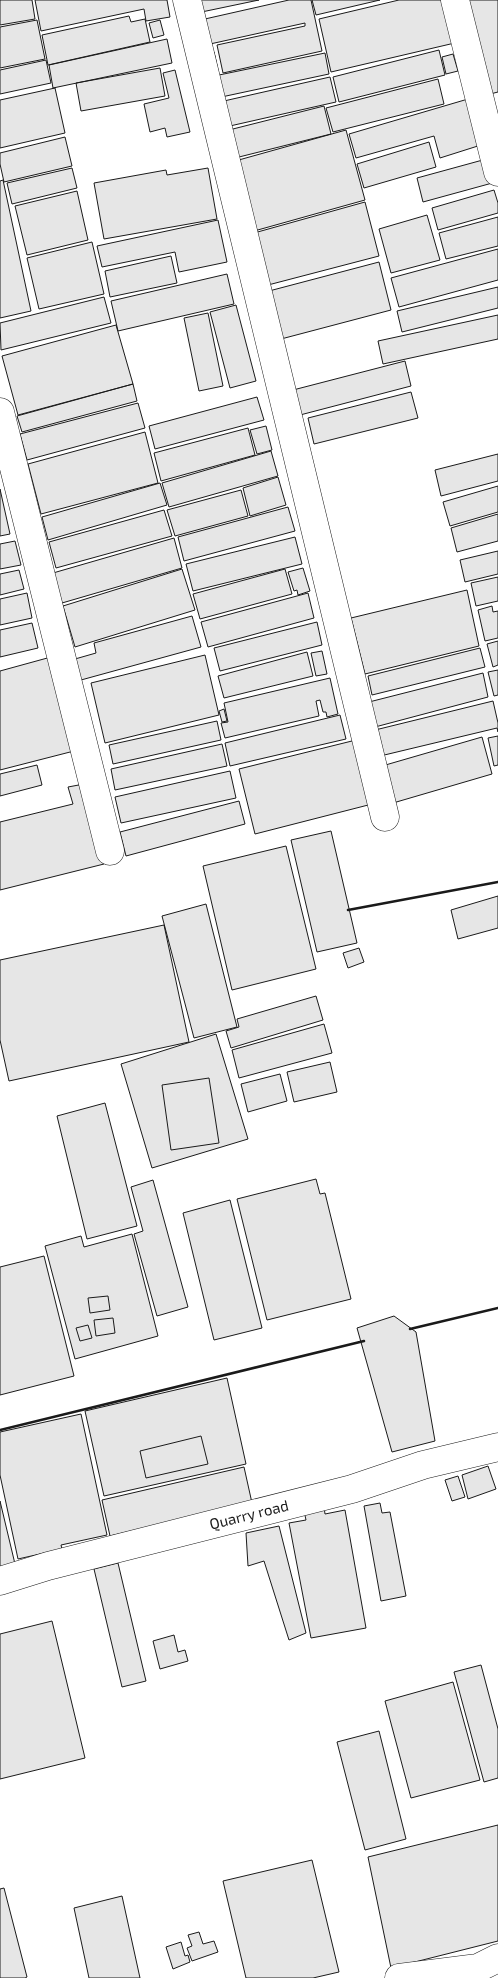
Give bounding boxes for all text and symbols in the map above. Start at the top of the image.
street label: Quarry road [207,1496,290,1534]

